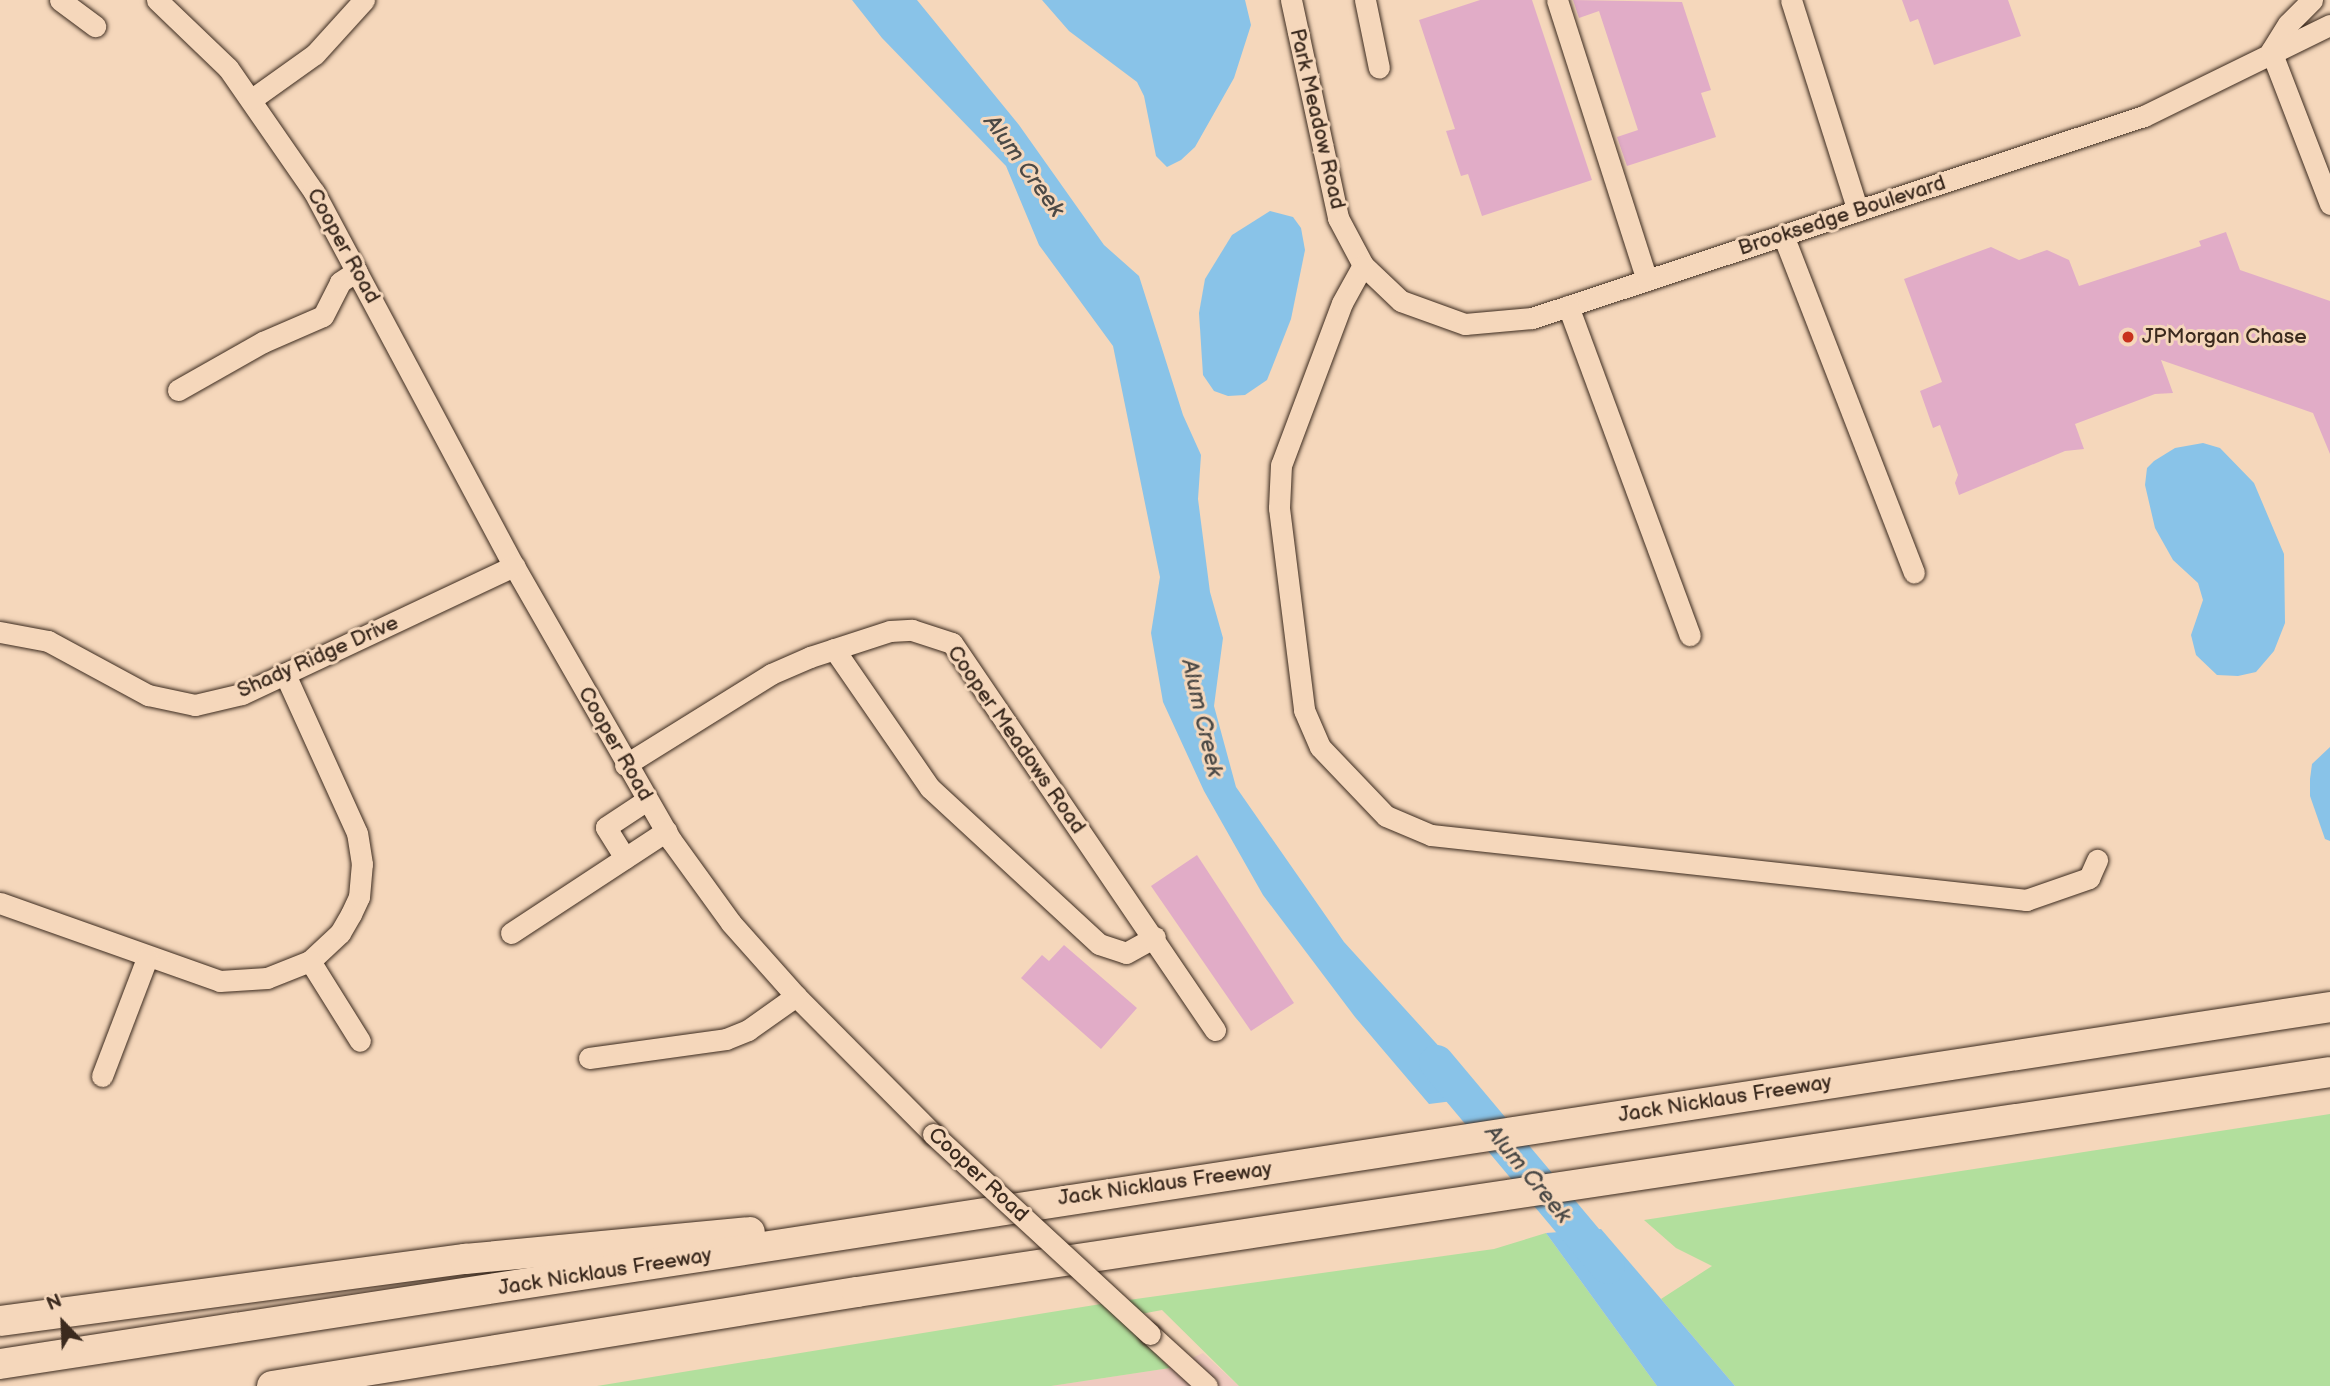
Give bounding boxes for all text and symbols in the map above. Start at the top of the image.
street label: Park Meadow Road [1284,26,1350,212]
water label: Alum Creek [978,109,1070,223]
street label: Brooksedge Boulevard [1735,171,1949,261]
street label: Cooper Road [301,184,385,308]
place label: JPMorgan Chase [2142,324,2307,350]
marker: JPMorgan Chase [2120,329,2136,345]
street label: Shady Ridge Drive [233,610,403,704]
street label: Cooper Meadows Road [941,641,1091,839]
water label: Alum Creek [1175,656,1229,780]
street label: Cooper Road [572,683,658,805]
street label: Jack Nicklaus Freeway [1616,1070,1834,1128]
water label: Alum Creek [1479,1119,1577,1229]
street label: Cooper Road [923,1122,1033,1228]
street label: Jack Nicklaus Freeway [1056,1157,1274,1211]
street label: Jack Nicklaus Freeway [496,1243,714,1301]
north arrow [28,1288,98,1358]
text: N [44,1290,66,1317]

